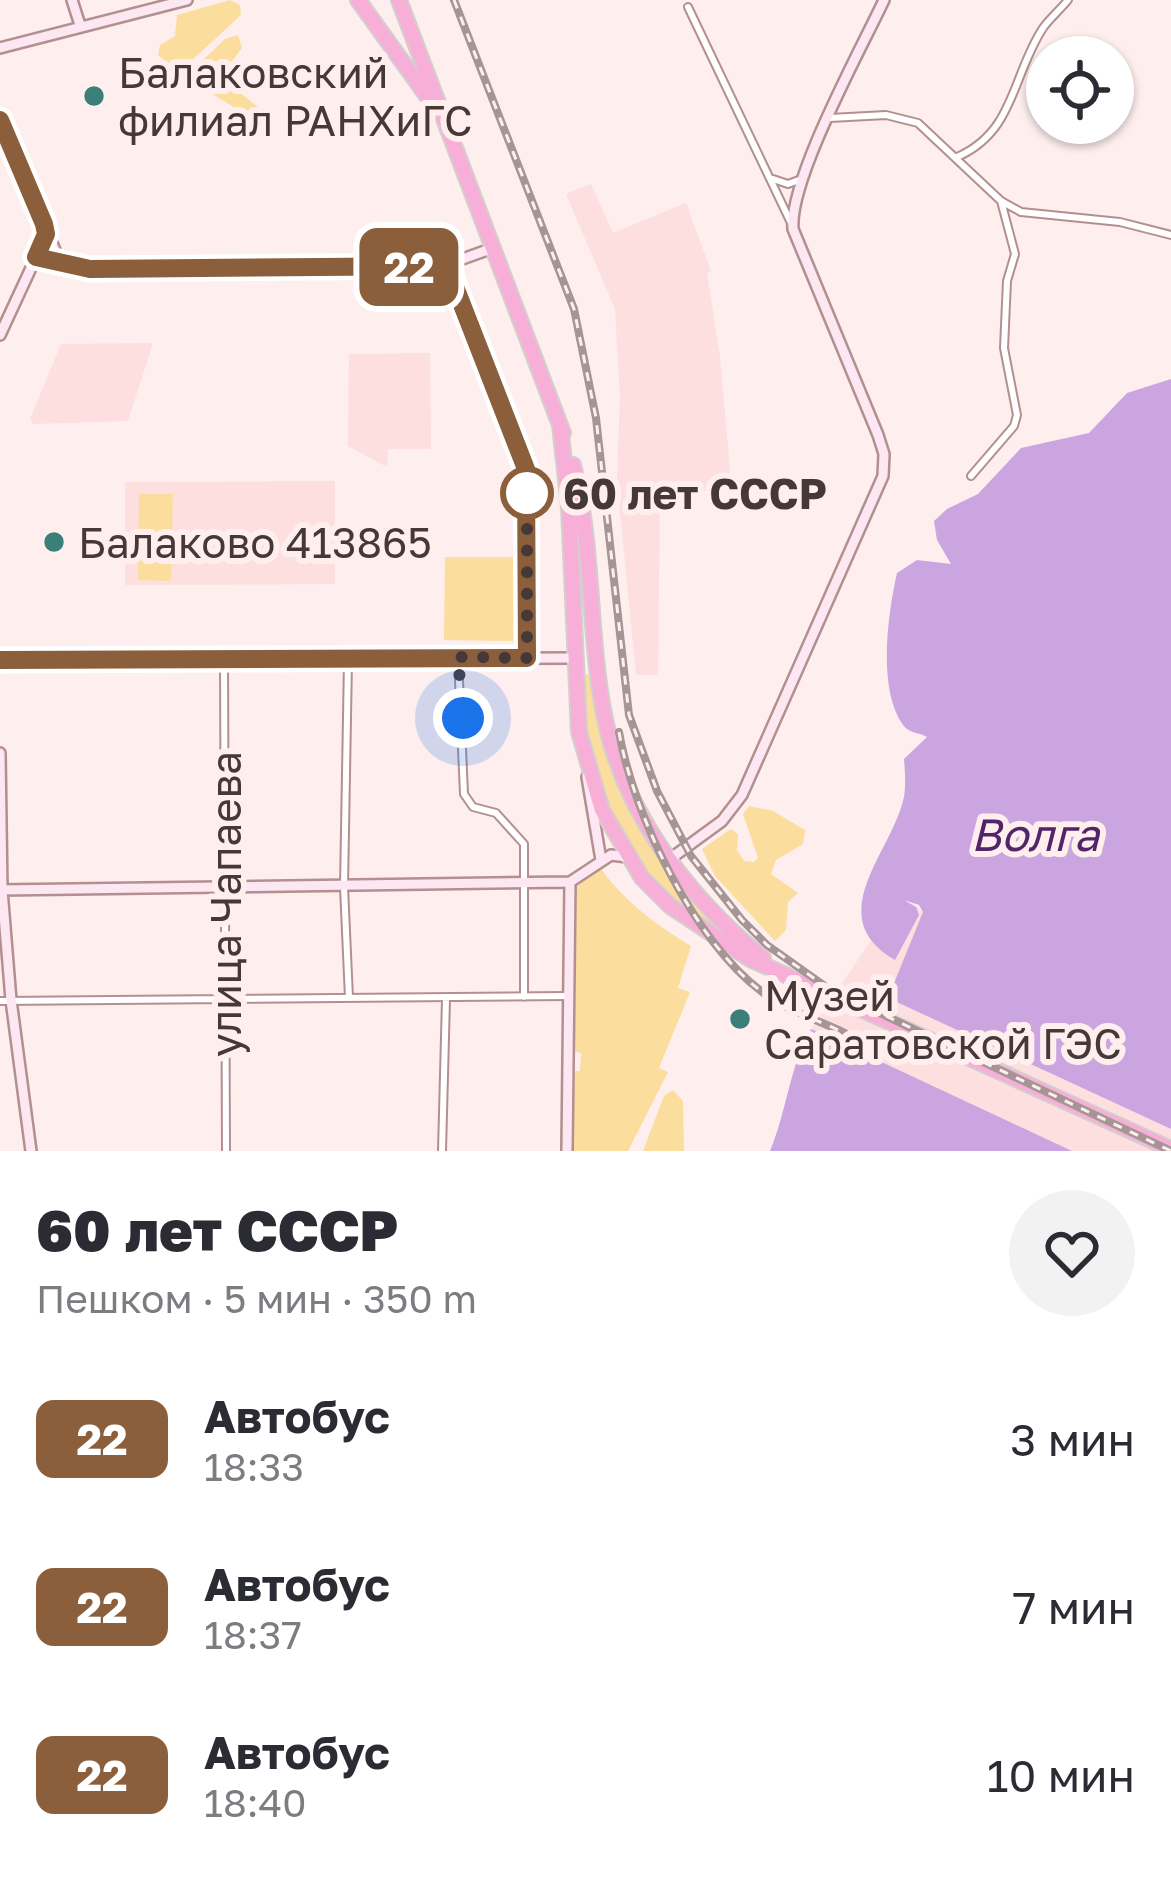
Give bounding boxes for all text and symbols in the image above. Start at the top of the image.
map controls [1026,36,1134,144]
button: locate [1026,36,1134,144]
place label: Балаковский филиал РАНХиГС [118,47,472,145]
marker: Балаковский филиал РАНХиГС [81,83,107,109]
line badge: 22 [355,228,463,306]
text: 22 [383,242,435,292]
marker: 60 лет СССР [502,468,552,518]
place label: 60 лет СССР [563,468,827,518]
place label: Балаково 413865 [78,517,432,567]
marker: Балаково 413865 [41,529,67,555]
your location [433,688,493,748]
street label: улица Чапаева [200,751,250,1057]
water label: Волга [971,807,1101,861]
place label: Музей Саратовской ГЭС [764,970,1122,1068]
marker: Музей Саратовской ГЭС [727,1006,753,1032]
button: heart [1009,1190,1135,1316]
text: 60 лет СССР [36,1195,398,1264]
text: Пешком · 5 мин · 350 m [36,1275,477,1322]
text: Автобус [204,1389,390,1443]
text: 3 мин [1010,1412,1135,1466]
text: 22 [76,1414,128,1464]
text: 18:33 [204,1443,304,1490]
text: Автобус [204,1557,390,1611]
text: 7 мин [1013,1580,1135,1634]
text: 22 [76,1582,128,1632]
text: 18:37 [204,1611,302,1658]
text: Автобус [204,1725,390,1779]
text: 10 мин [987,1748,1135,1802]
text: 22 [76,1750,128,1800]
text: 18:40 [204,1779,306,1826]

